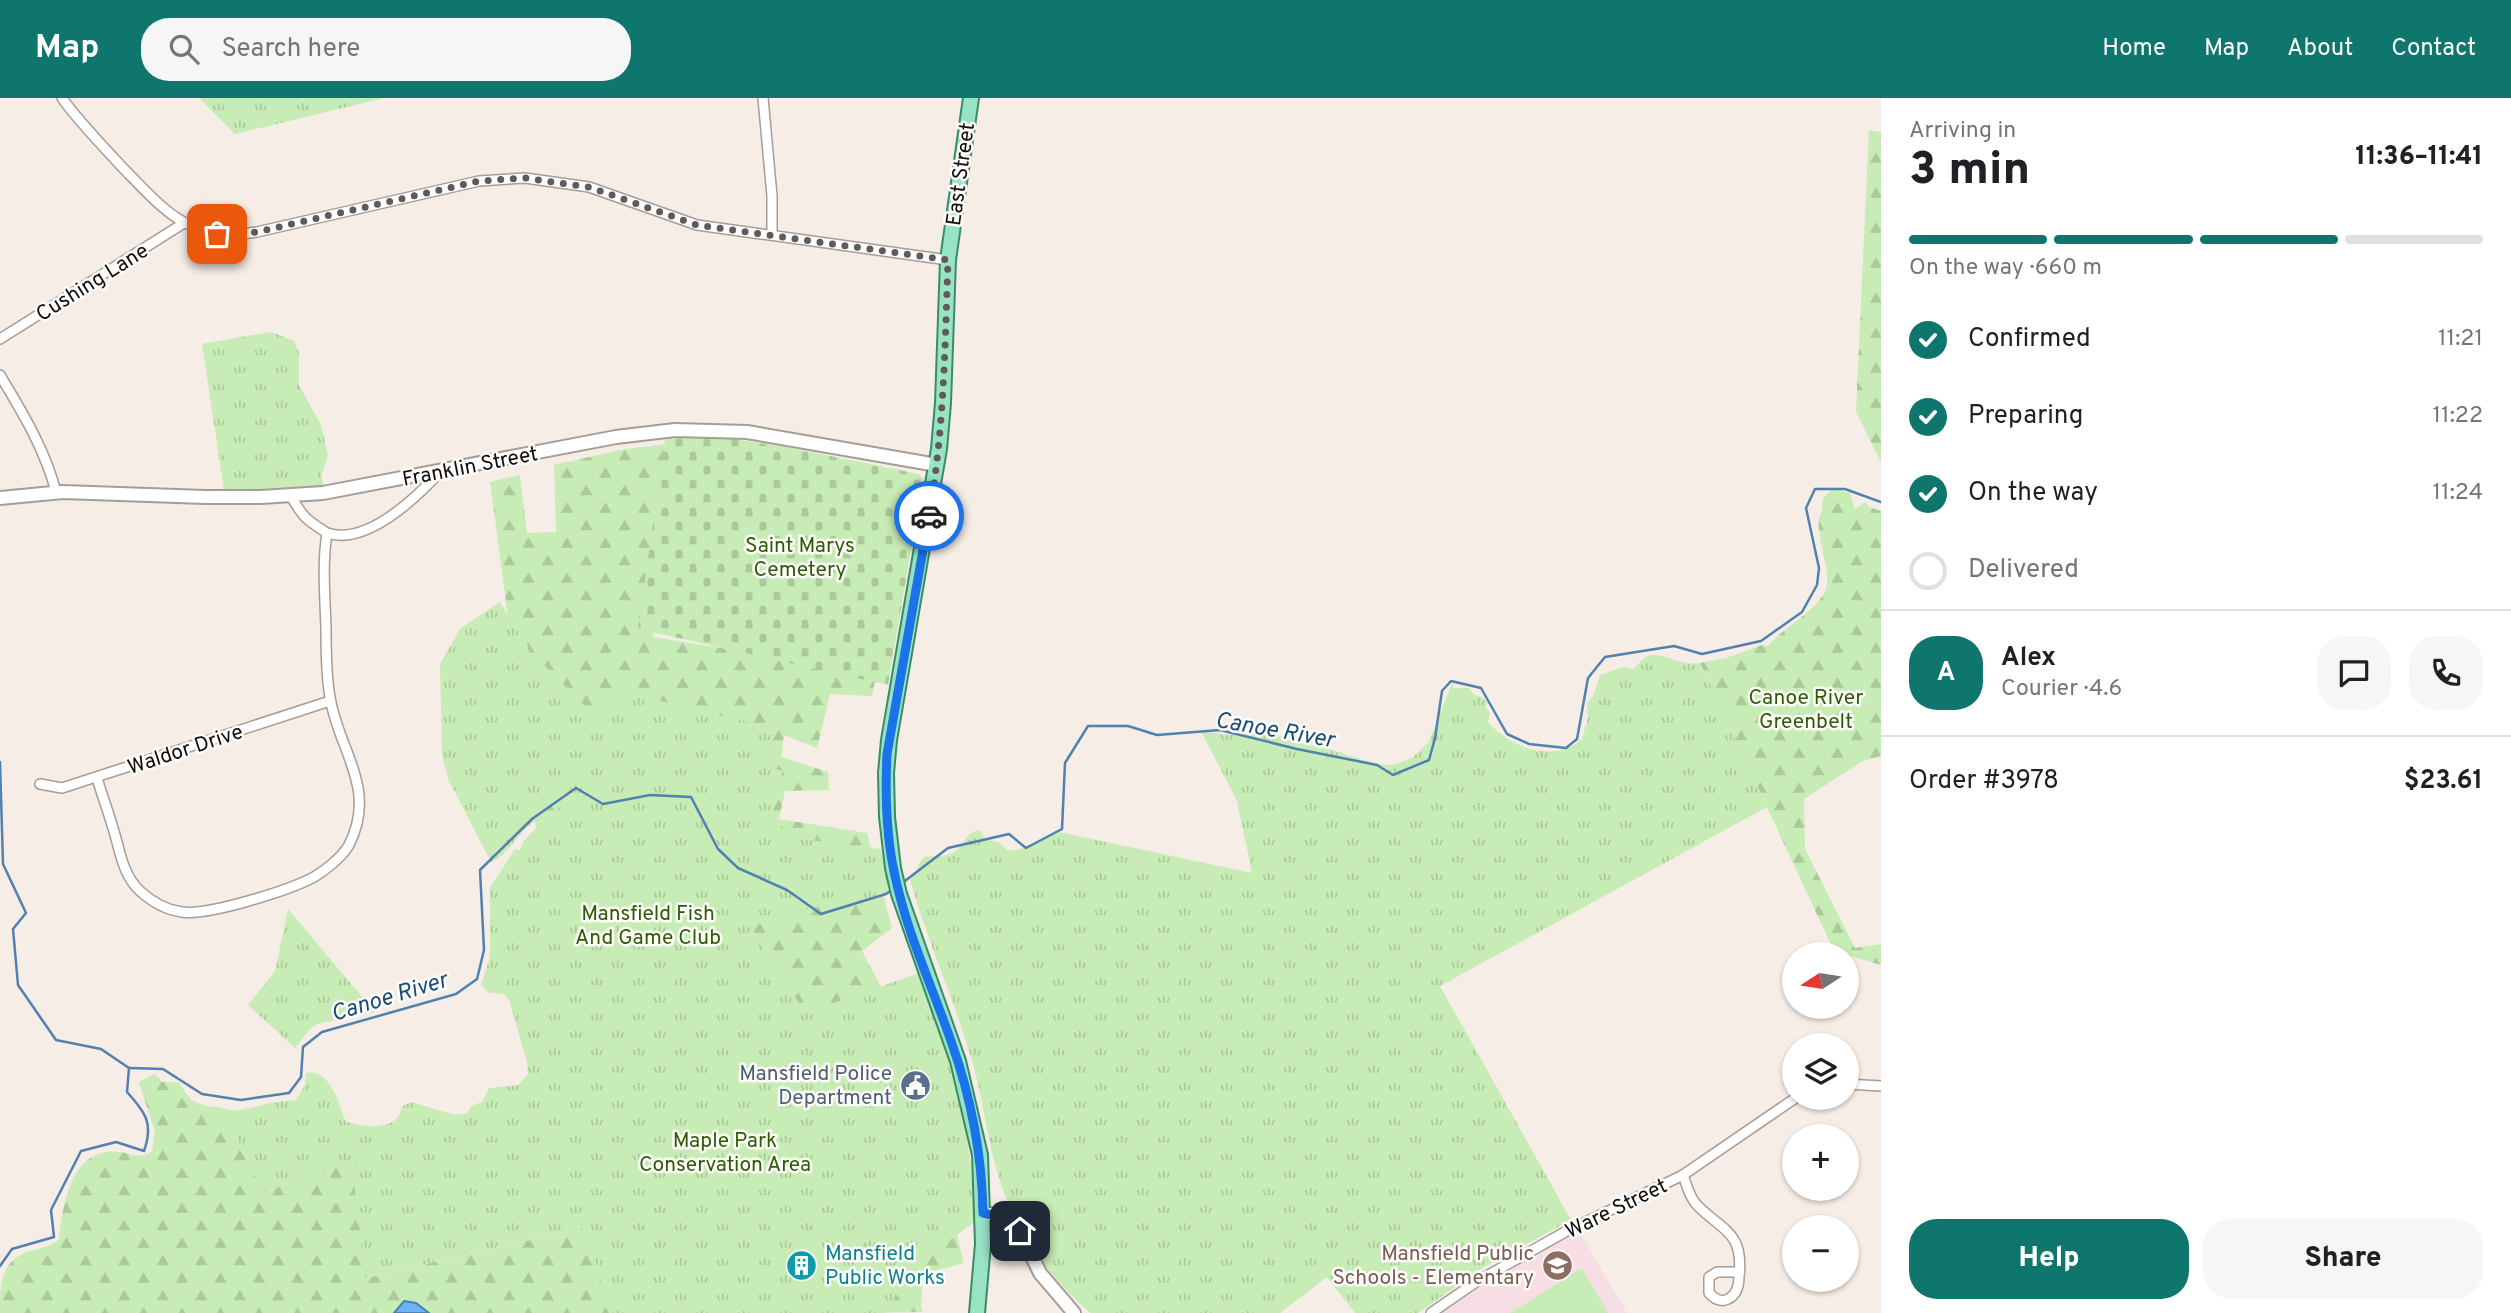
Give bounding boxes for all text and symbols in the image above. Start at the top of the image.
search box [141,18,631,81]
text: Map [35,28,99,70]
icon: search [165,30,203,68]
text: Search here [221,33,360,66]
text: Home [2102,34,2166,64]
text: Map [2204,34,2249,64]
text: About [2287,34,2353,64]
text: Contact [2391,34,2476,64]
text: Arriving in [1909,117,2016,146]
street label: East Street [941,121,982,228]
text: 11:36–11:41 [2355,141,2483,174]
text: 3 min [1909,142,2030,201]
pin [187,204,247,264]
icon: bag [198,215,236,253]
street label: Cushing Lane [31,238,154,329]
text: On the way · 660 m [1909,254,2102,283]
icon: check [1909,321,1947,359]
text: Confirmed [1968,323,2091,356]
text: 11:21 [2438,325,2483,354]
icon: check [1909,398,1947,436]
text: Preparing [1968,400,2083,433]
text: 11:22 [2433,402,2483,431]
street label: Franklin Street [400,441,540,494]
icon: check [1909,475,1947,513]
text: On the way [1968,477,2098,510]
text: 11:24 [2433,479,2483,508]
courier [894,481,964,551]
icon: car [910,497,948,535]
park label: Saint Marys Cemetery [745,533,855,584]
text: Delivered [1968,554,2079,587]
button: chat [2317,636,2391,710]
button: phone [2409,636,2483,710]
text: Alex [2001,642,2056,675]
text: A [1937,657,1955,690]
text: Courier · 4.6 [2001,675,2122,704]
park label: Canoe River Greenbelt [1749,685,1863,736]
water label: Canoe River [1213,707,1339,757]
street label: Waldor Drive [124,719,247,782]
text: Order #3978 [1909,765,2059,798]
text: $23.61 [2404,765,2483,798]
park label: Mansfield Fish And Game Club [575,901,721,952]
north arrow [1782,942,1858,1018]
map controls [1782,942,1859,1292]
water label: Canoe River [328,966,454,1030]
button: layers [1782,1033,1859,1110]
place label: Mansfield Police Department [739,1061,892,1112]
public building icon: Mansfield Police Department [898,1068,932,1102]
button: + [1782,1124,1859,1201]
park label: Maple Park Conservation Area [639,1128,811,1179]
street label: Ware Street [1561,1173,1672,1246]
pin [990,1201,1050,1261]
icon: home [1001,1212,1039,1250]
button: − [1782,1215,1859,1292]
button: Help [1909,1219,2189,1299]
button: Share [2203,1219,2483,1299]
place label: Mansfield Public Works [825,1241,945,1292]
place label: Mansfield Public Schools - Elementary [1333,1241,1534,1292]
building icon: Mansfield Public Works [785,1248,819,1282]
school or university icon: Mansfield Public Schools - Elementary [1540,1248,1574,1282]

